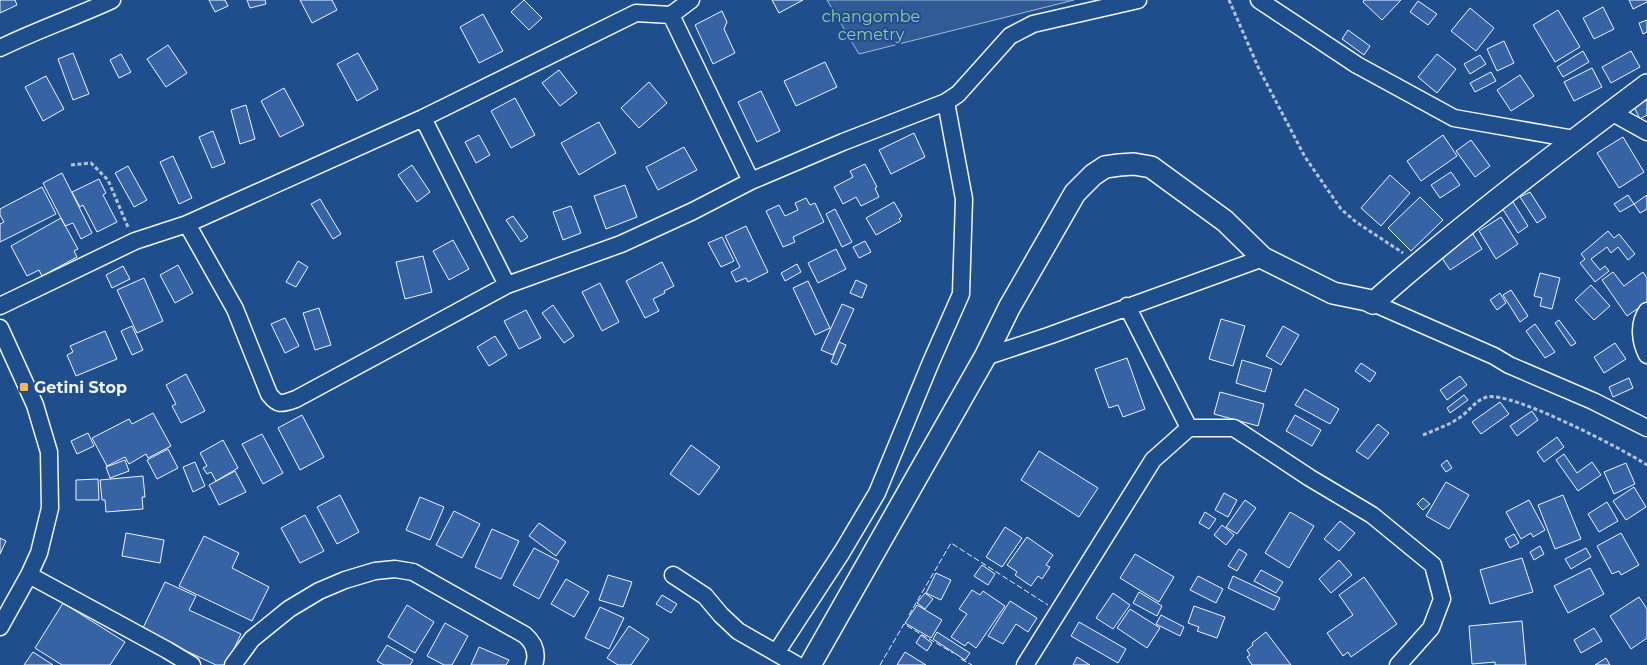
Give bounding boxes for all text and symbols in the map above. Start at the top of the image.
park label: changombe cemetry [822,7,920,44]
place label: Getini Stop [34,378,127,397]
marker: Getini Stop [18,381,30,393]

